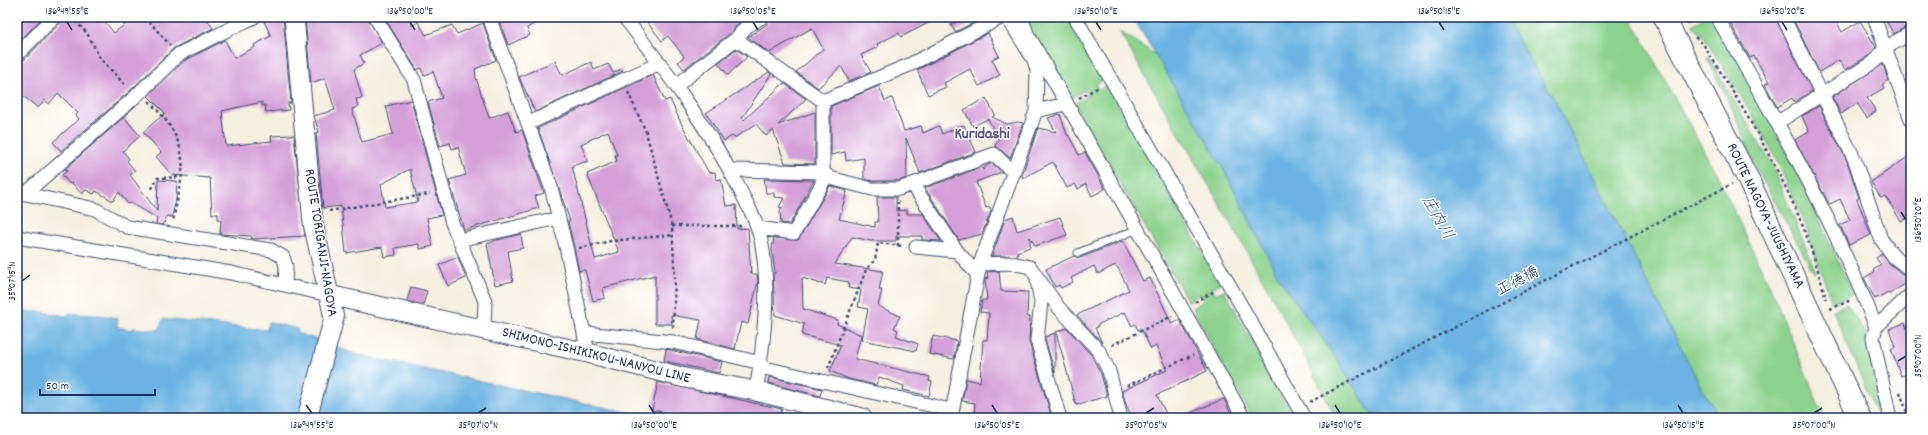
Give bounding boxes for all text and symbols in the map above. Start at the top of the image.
text: 136°49'55"E [46,5,89,19]
text: 136°50'00"E [387,5,433,19]
text: 136°50'05"E [731,5,776,19]
text: 136°50'10"E [1075,5,1118,19]
text: 136°50'15"E [1418,5,1460,19]
text: 136°50'20"E [1760,5,1805,19]
district label: Kuridashi [954,123,1010,146]
street label: ROUTE NAGOYA-JUUSHIYAMA [1720,139,1810,293]
street label: ROUTE TORIGANJI-NAGOYA [297,167,343,319]
water label: 庄内川 [1415,191,1459,245]
text: 136°50'20"E [1912,197,1926,242]
text: 35°07'15"N [6,262,20,300]
street label: 正徳橋 [1493,262,1543,302]
street label: SHIMONO-ISHIKIKOU-NANYOU LINE [500,322,693,390]
text: 35°07'00"N [1912,334,1926,377]
scale bar [40,371,155,397]
text: 50 m [46,378,69,395]
text: 136°49'55"E [291,419,334,433]
text: 35°07'10"N [458,419,498,433]
text: 136°50'00"E [631,419,677,433]
text: 136°50'05"E [975,419,1020,433]
text: 35°07'05"N [1125,419,1167,433]
text: 136°50'10"E [1319,419,1362,433]
text: 136°50'15"E [1662,419,1704,433]
text: 35°07'00"N [1793,419,1836,433]

